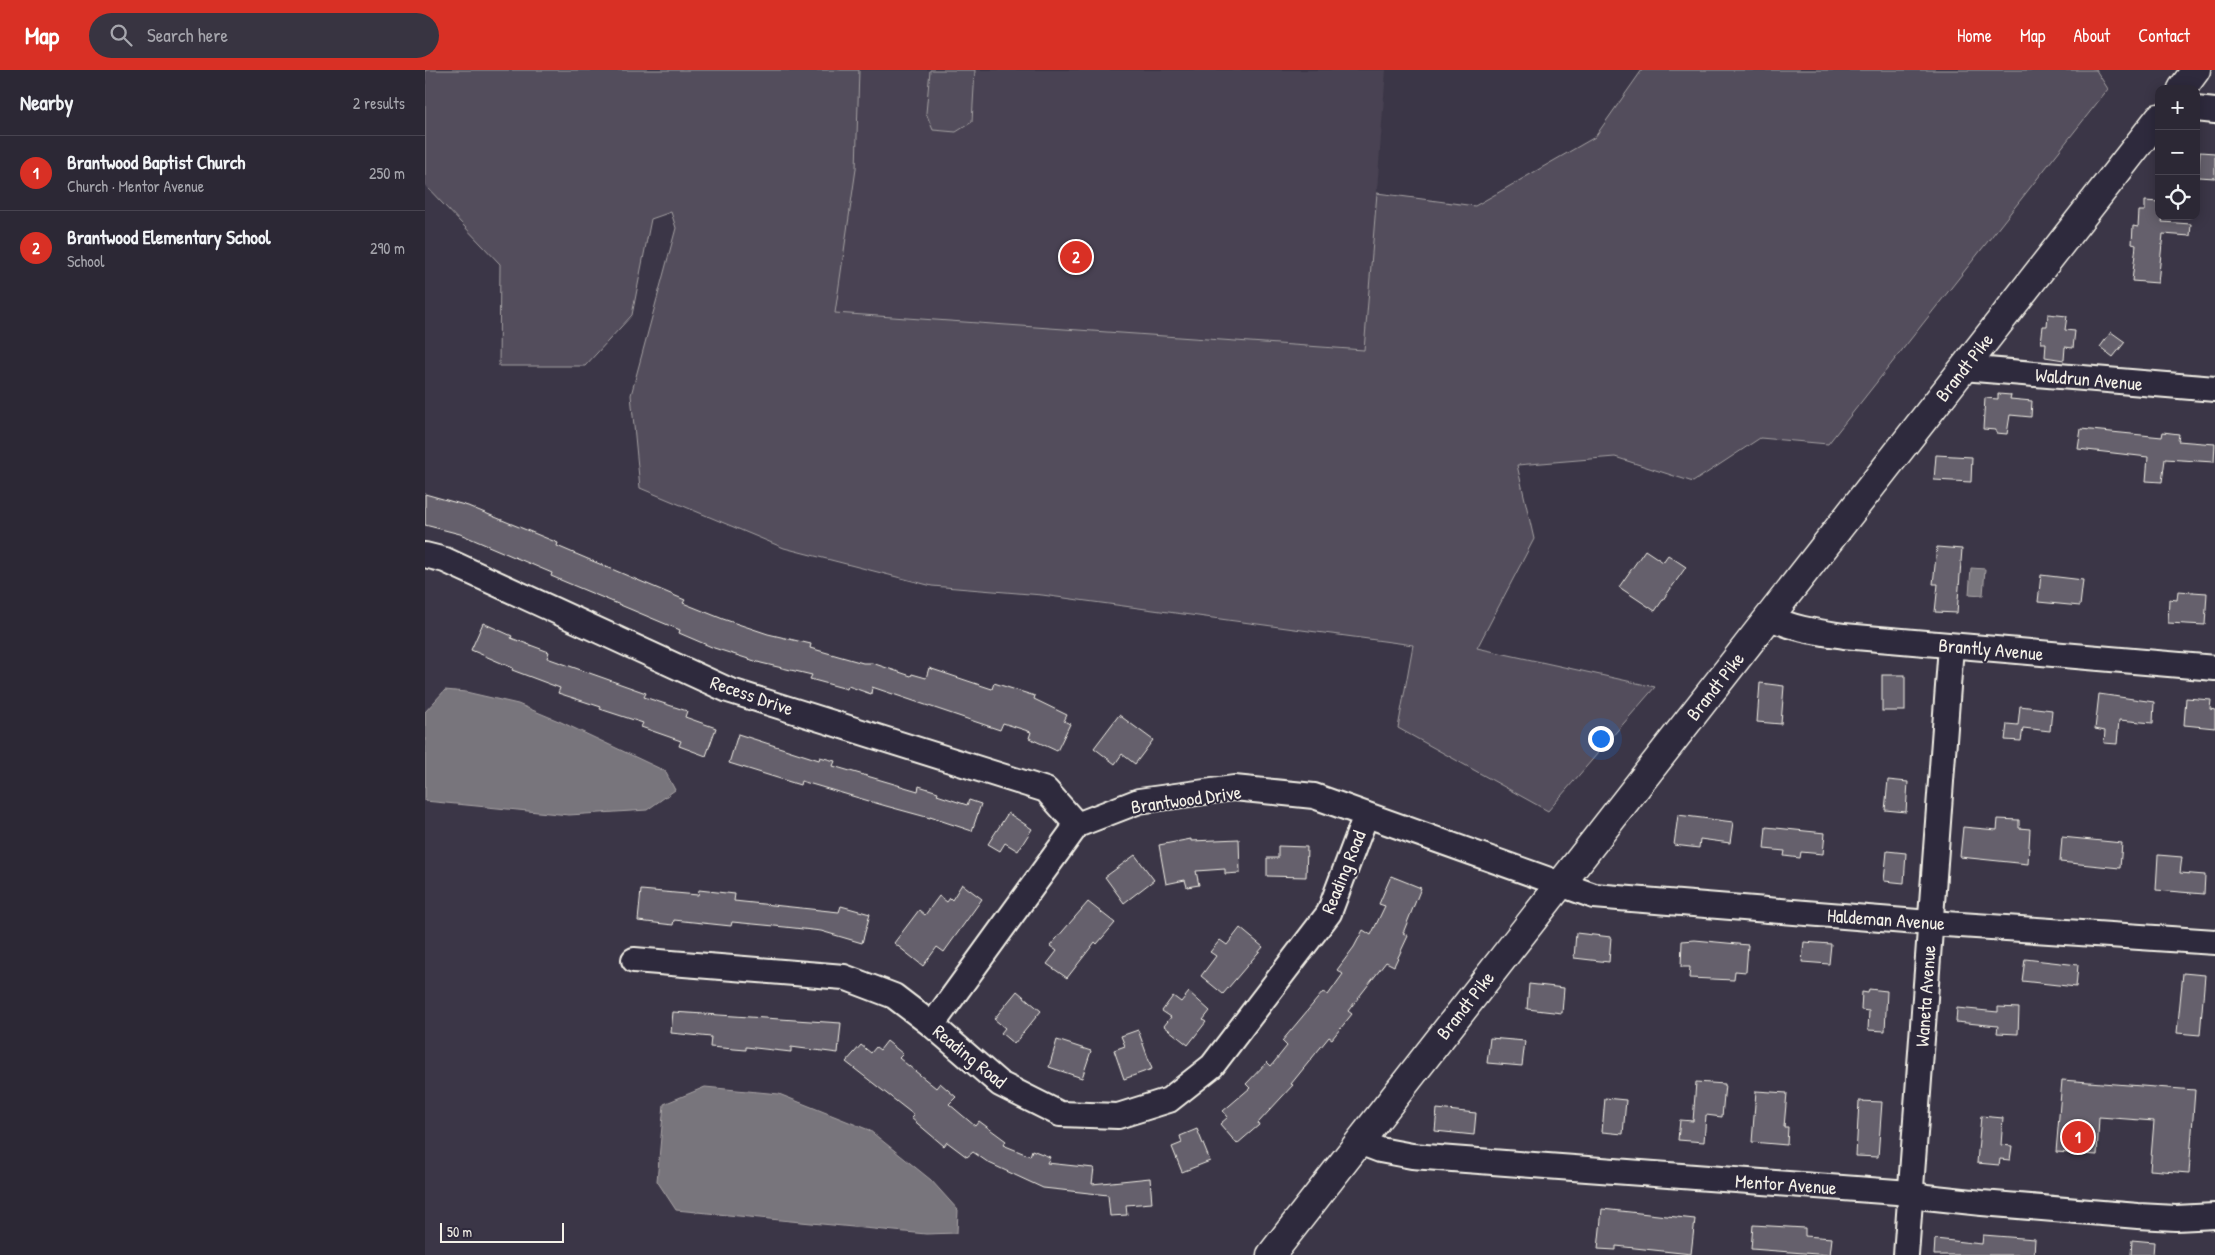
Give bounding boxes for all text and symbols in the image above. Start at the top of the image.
search box [89,13,439,58]
text: Map [25,19,59,51]
icon: search [107,21,135,49]
text: Search here [147,22,228,48]
text: Home [1957,23,1992,48]
text: Map [2020,23,2045,48]
text: About [2073,23,2110,48]
text: Contact [2138,23,2190,48]
map controls [2155,85,2200,220]
button: + [2155,85,2200,130]
text: Nearby [20,88,73,117]
text: 2 results [353,92,405,114]
button: − [2155,130,2200,175]
text: Brantwood Baptist Church [67,149,245,175]
text: 1 [33,162,39,184]
text: 250 m [369,162,405,184]
text: Church · Mentor Avenue [67,175,204,197]
button: locate [2155,175,2200,220]
text: Brantwood Elementary School [67,224,271,250]
text: 2 [32,237,40,259]
text: 290 m [370,237,405,259]
pin: 2 [1060,238,1092,276]
text: School [67,250,104,272]
street label: Brandt Pike [1929,327,1999,407]
street label: Waldrun Avenue [2034,361,2144,397]
street label: Brantly Avenue [1937,631,2045,667]
street label: Brandt Pike [1680,646,1750,726]
street label: Recess Drive [707,669,797,721]
your location [1588,726,1614,752]
street label: Brantwood Drive [1129,778,1243,820]
street label: Reading Road [1314,826,1372,918]
street label: Haldeman Avenue [1826,902,1946,936]
street label: Waneta Avenue [1908,944,1942,1048]
street label: Brandt Pike [1430,965,1500,1045]
street label: Reading Road [928,1018,1013,1094]
pin: 1 [2062,1118,2094,1156]
street label: Mentor Avenue [1734,1167,1838,1201]
scale bar [440,1220,564,1243]
text: 50 m [447,1222,472,1241]

